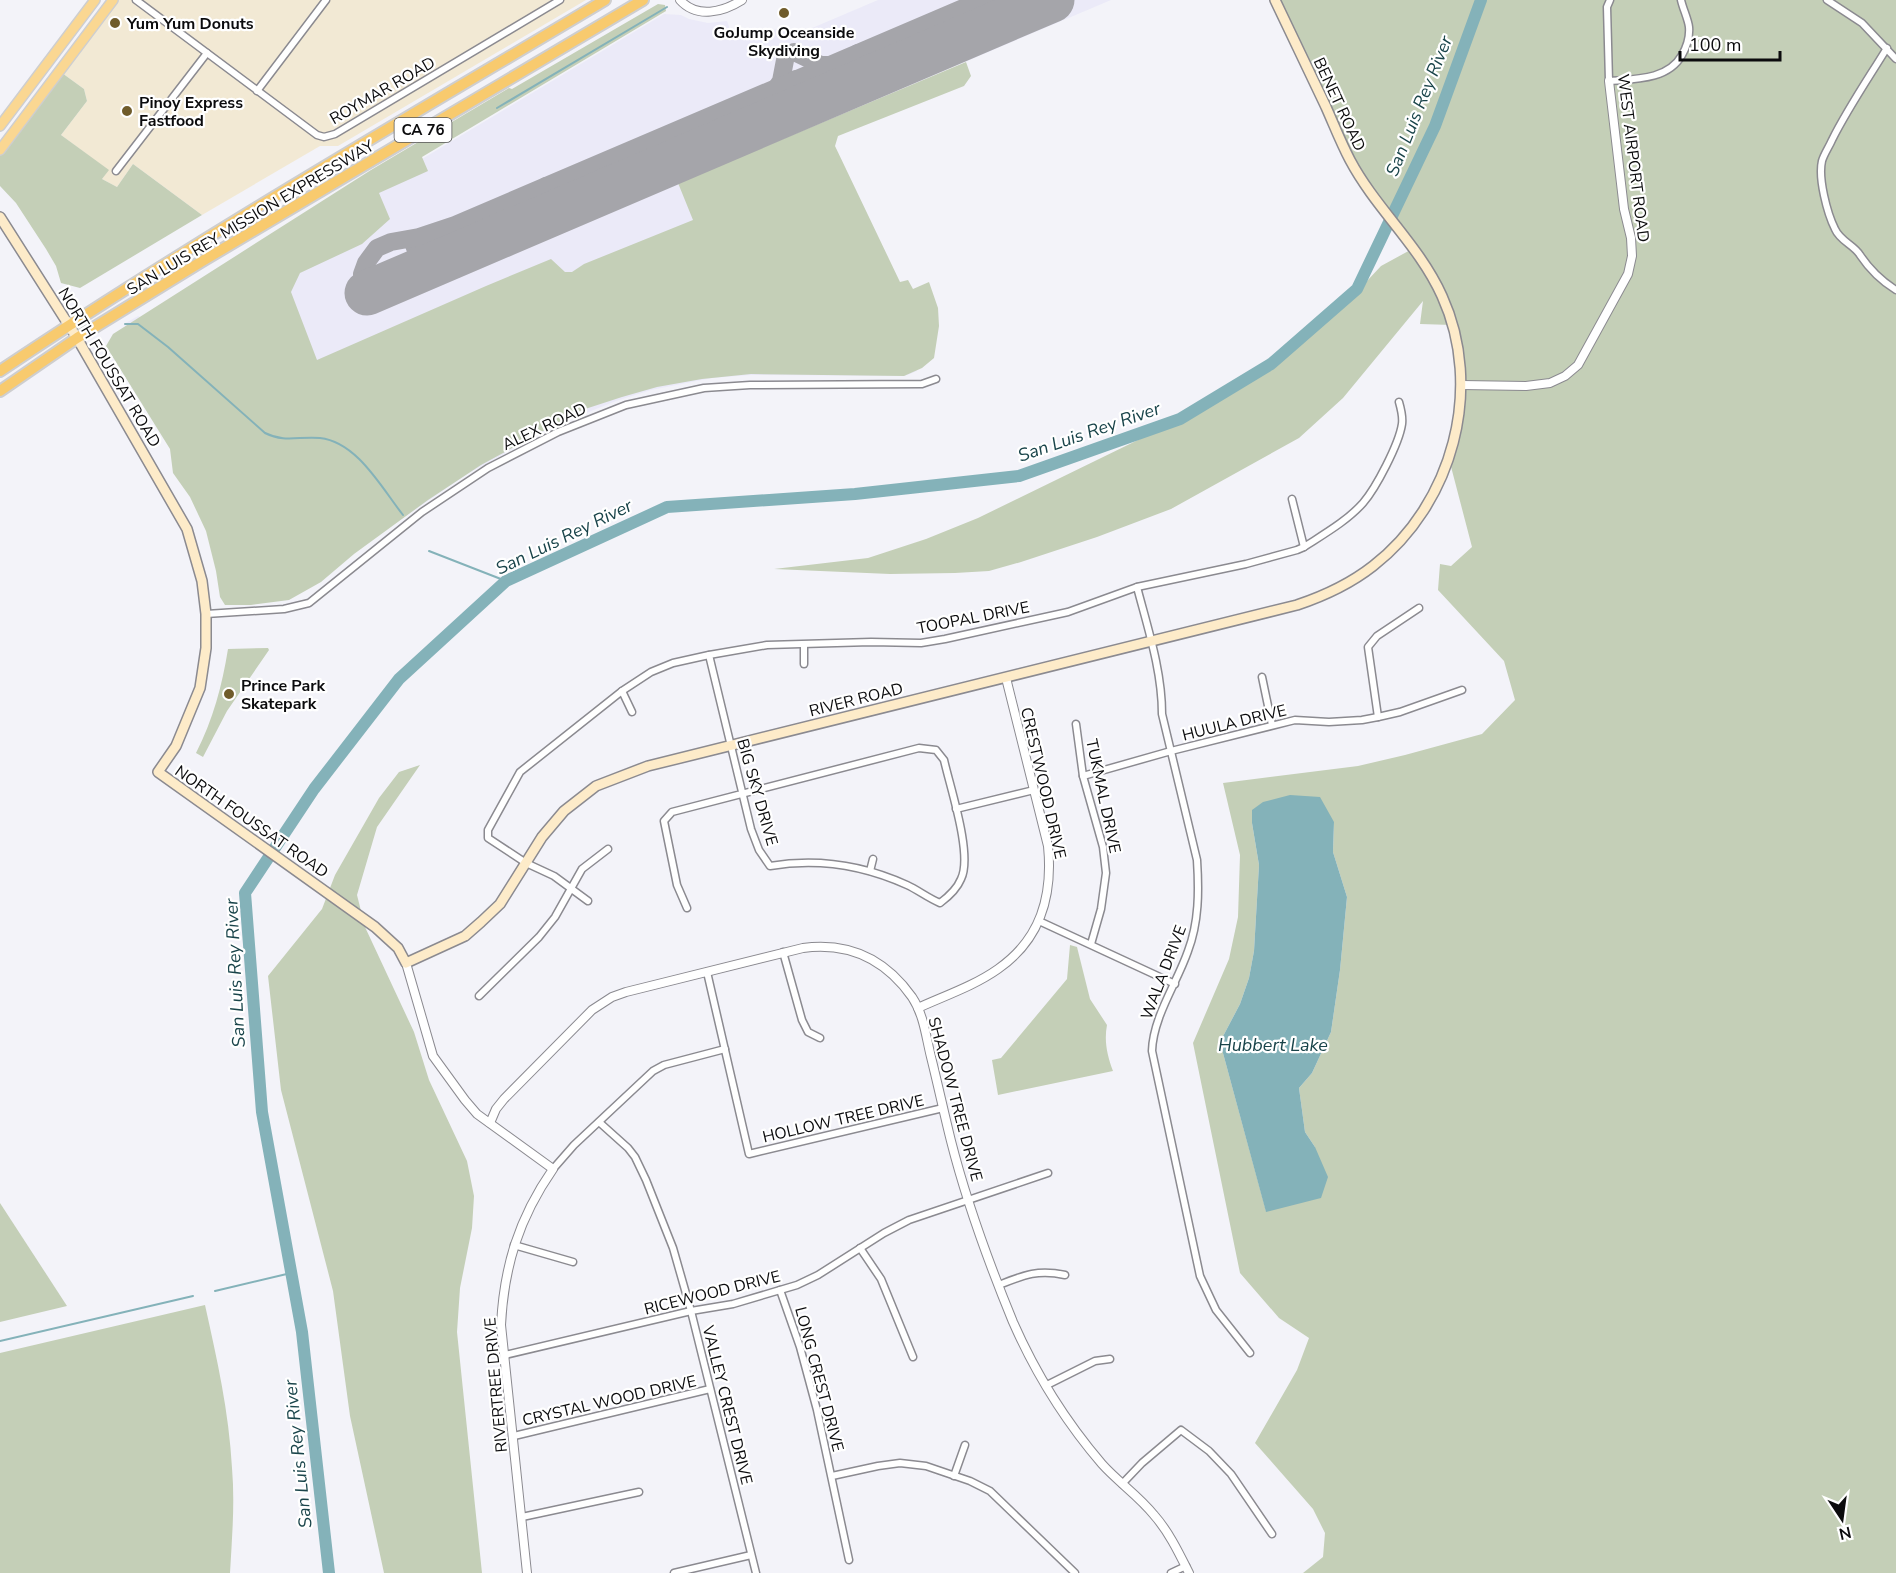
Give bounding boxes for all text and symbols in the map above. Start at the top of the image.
marker: GoJump Oceanside Skydiving [777,6,791,20]
place label: Yum Yum Donuts [126,13,254,35]
marker: Yum Yum Donuts [108,16,122,30]
place label: GoJump Oceanside Skydiving [714,22,855,62]
scale bar [1680,24,1780,62]
water label: San Luis Rey River [1380,32,1458,180]
text: 100 m [1689,33,1741,57]
street label: ROYMAR ROAD [326,52,439,130]
street label: BENET ROAD [1308,54,1370,155]
street label: WEST AIRPORT ROAD [1612,73,1654,243]
place label: Pinoy Express Fastfood [139,92,243,132]
marker: Pinoy Express Fastfood [120,104,134,118]
road number: CA 76 [394,118,452,142]
street label: SAN LUIS REY MISSION EXPRESSWAY [123,135,379,301]
street label: NORTH FOUSSAT ROAD [53,283,166,452]
water label: San Luis Rey River [1015,396,1164,468]
street label: ALEX ROAD [499,398,590,456]
water label: San Luis Rey River [492,493,637,580]
street label: TOOPAL DRIVE [915,596,1031,640]
place label: Prince Park Skatepark [241,675,325,715]
street label: RIVER ROAD [807,678,906,722]
marker: Prince Park Skatepark [222,687,236,701]
street label: HUULA DRIVE [1180,699,1289,747]
street label: CRESTWOOD DRIVE [1015,705,1071,861]
street label: BIG SKY DRIVE [731,736,783,848]
street label: TUKMAL DRIVE [1080,737,1126,855]
street label: NORTH FOUSSAT ROAD [170,760,333,883]
water label: San Luis Rey River [219,897,251,1048]
street label: WALA DRIVE [1136,922,1192,1023]
street label: SHADOW TREE DRIVE [922,1015,988,1184]
water label: Hubbert Lake [1218,1033,1328,1057]
street label: HOLLOW TREE DRIVE [760,1090,926,1148]
street label: RICEWOOD DRIVE [642,1265,783,1321]
street label: LONG CREST DRIVE [789,1304,849,1454]
street label: RIVERTREE DRIVE [479,1316,513,1453]
street label: VALLEY CREST DRIVE [696,1322,757,1487]
street label: CRYSTAL WOOD DRIVE [520,1370,698,1432]
water label: San Luis Rey River [278,1378,318,1529]
north arrow [1812,1489,1872,1549]
text: N [1837,1521,1853,1545]

